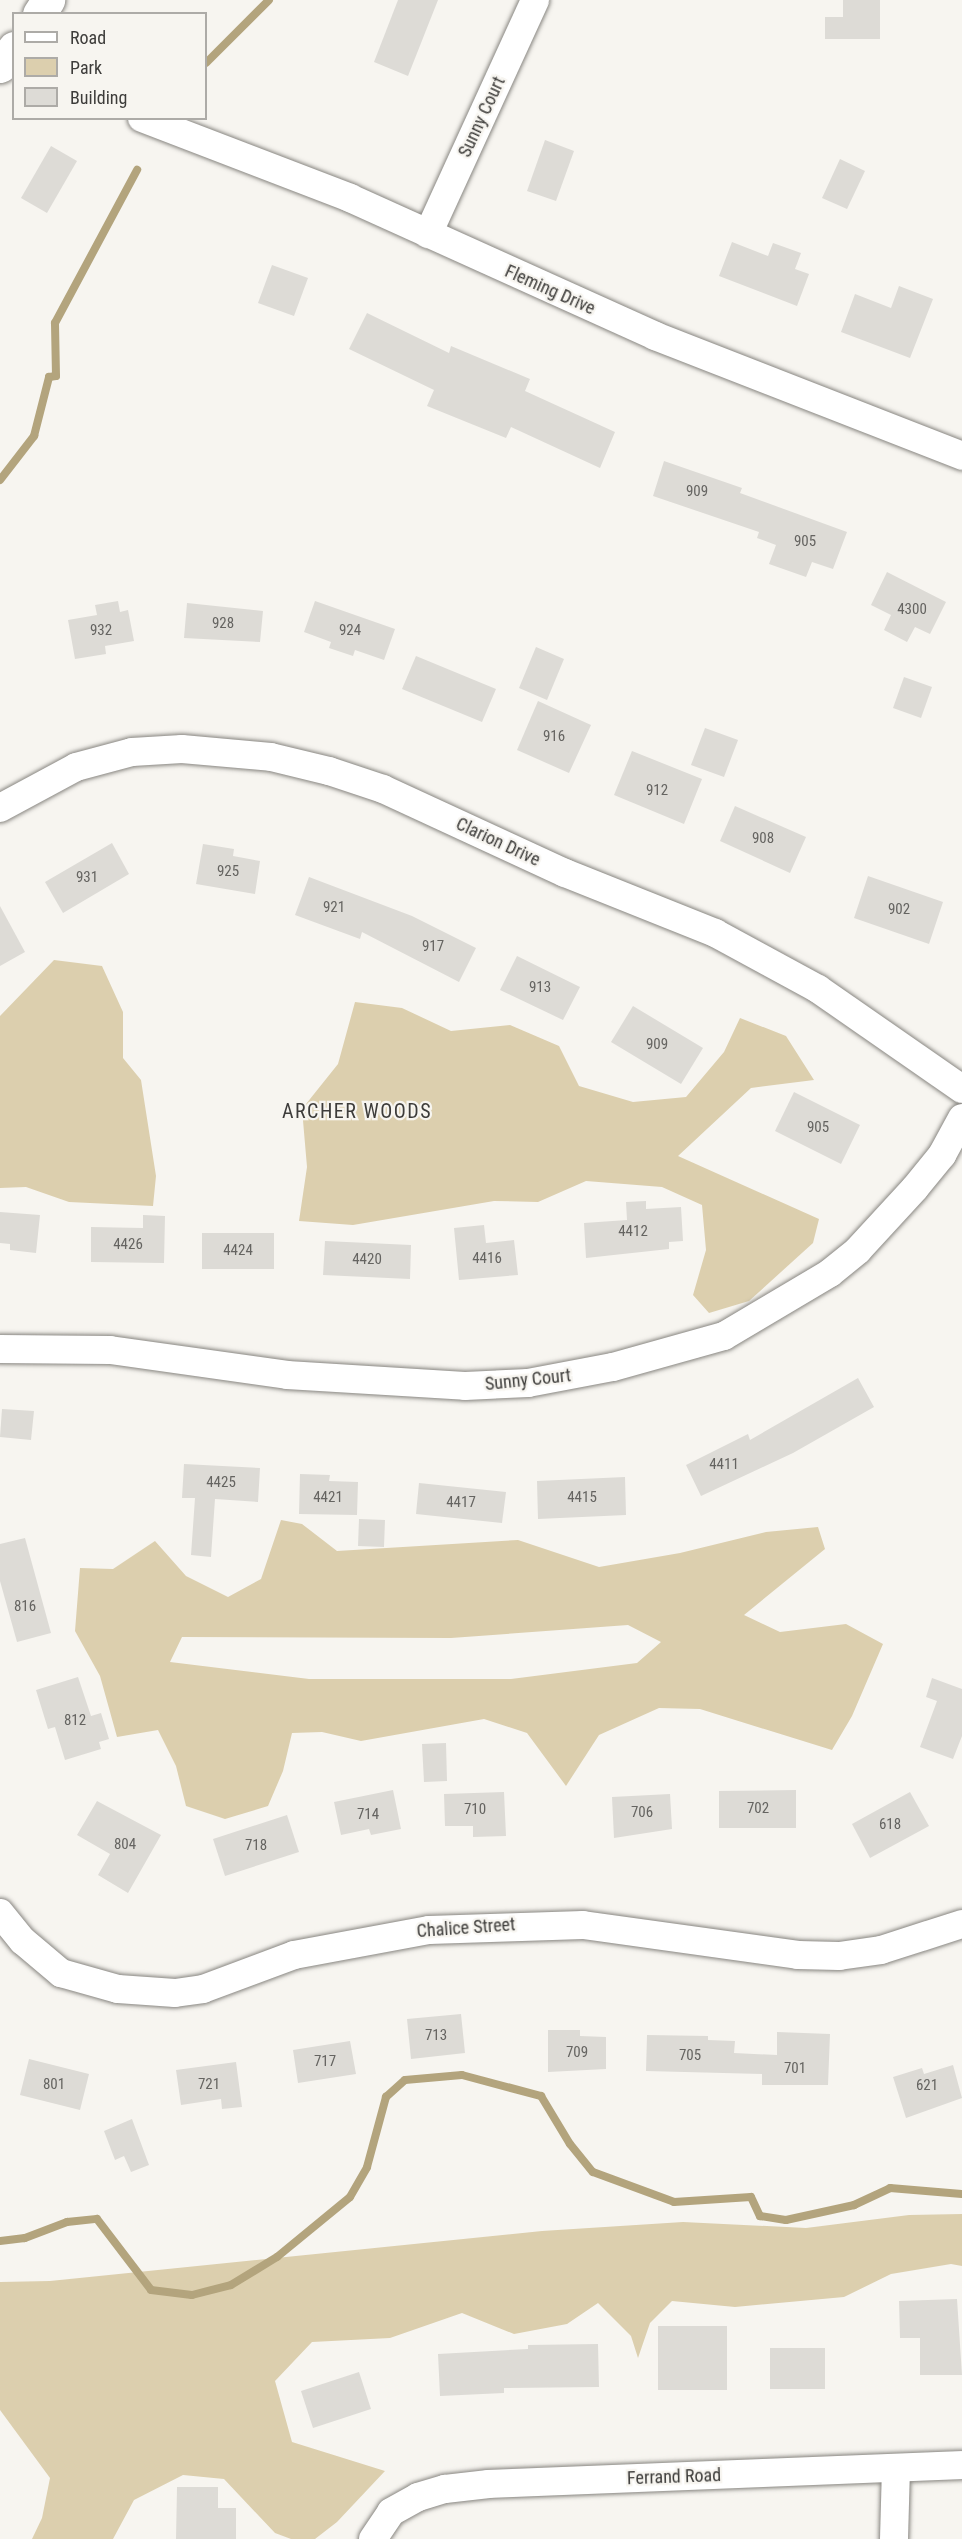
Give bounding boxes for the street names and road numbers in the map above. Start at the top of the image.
street label: Sunny Court [454,73,510,161]
street label: Fleming Drive [502,260,598,320]
street label: Clarion Drive [452,813,544,871]
street label: Sunny Court [484,1365,572,1395]
street label: Chalice Street [416,1914,516,1942]
street label: Ferrand Road [627,2465,721,2489]

